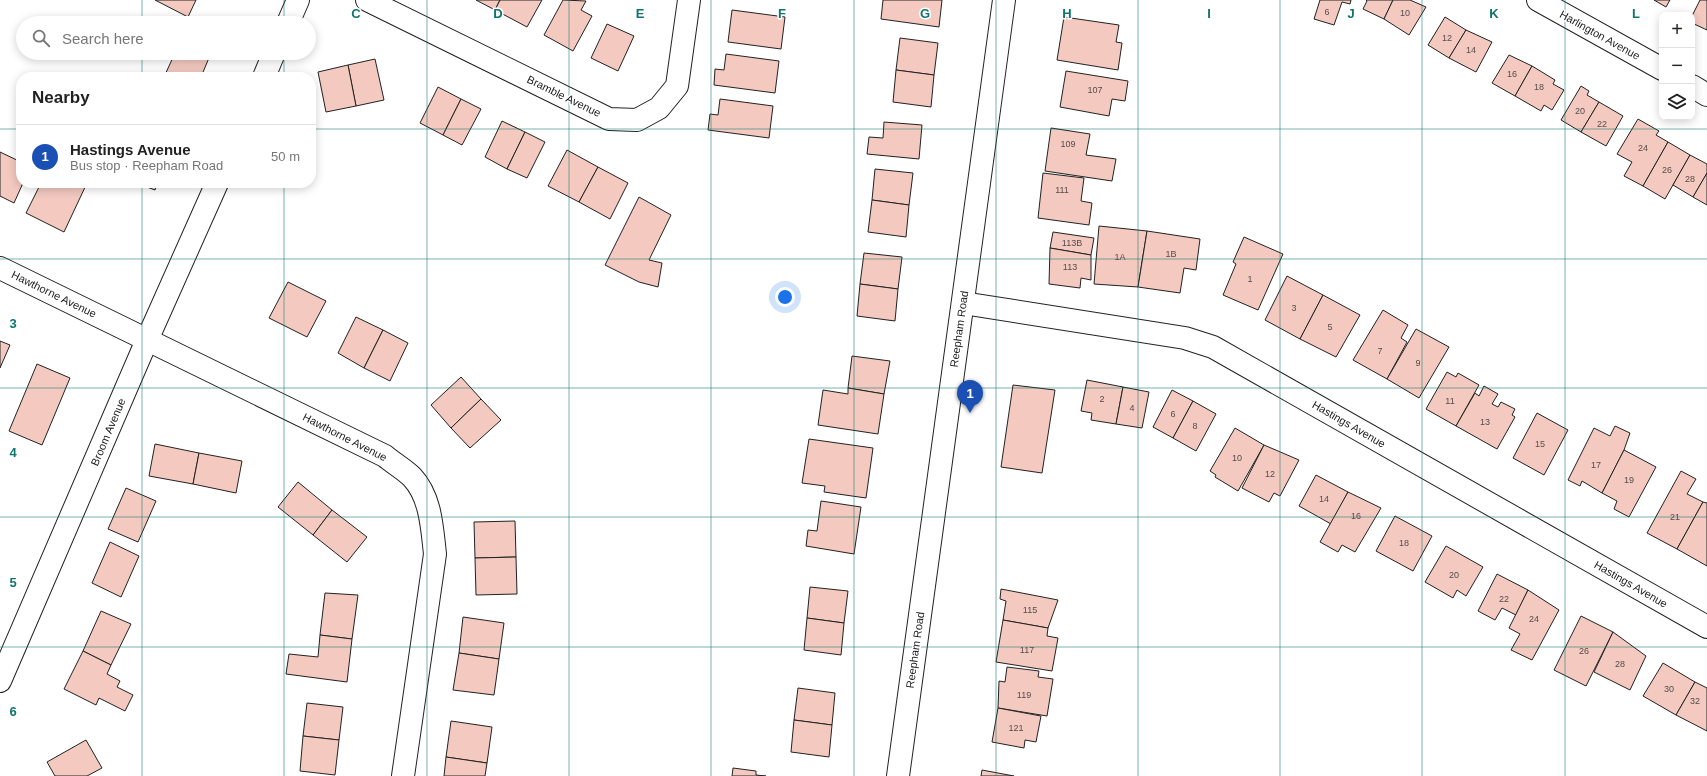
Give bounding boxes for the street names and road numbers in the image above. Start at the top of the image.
street label: Harlington Avenue [1558,8,1642,62]
street label: Bramble Avenue [525,73,603,119]
street label: Hawthorne Avenue [10,268,98,320]
street label: Reepham Road [948,290,970,368]
street label: Broom Avenue [88,397,128,467]
street label: Hastings Avenue [1310,398,1388,450]
street label: Hawthorne Avenue [301,411,389,463]
street label: Hastings Avenue [1592,558,1670,610]
street label: Reepham Road [904,611,926,689]

